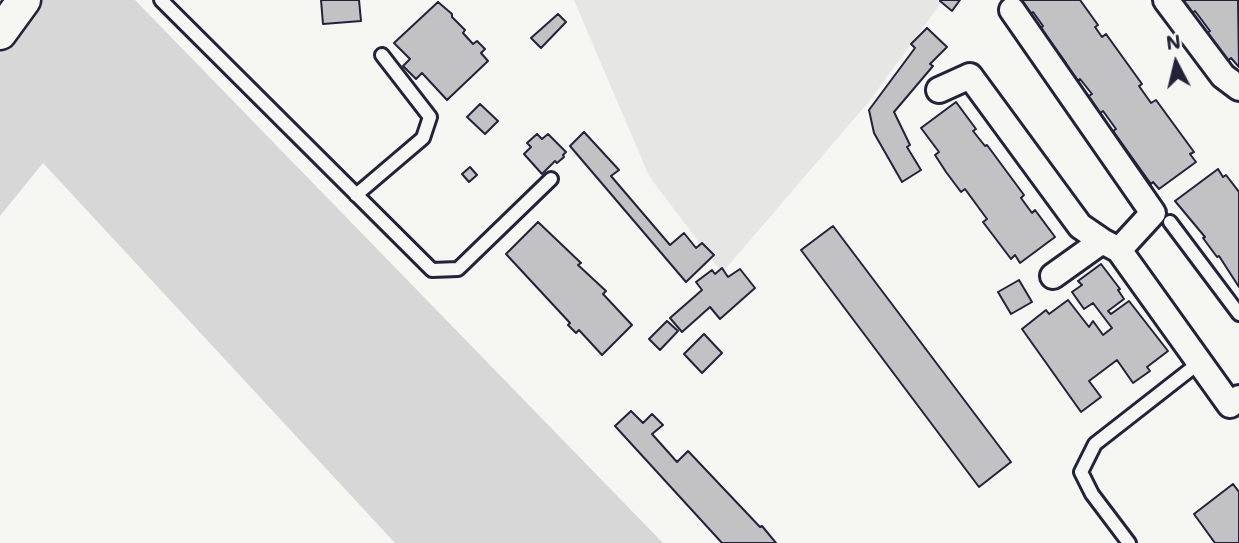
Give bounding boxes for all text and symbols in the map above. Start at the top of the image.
north arrow [1141,28,1211,98]
text: N [1165,28,1182,55]

